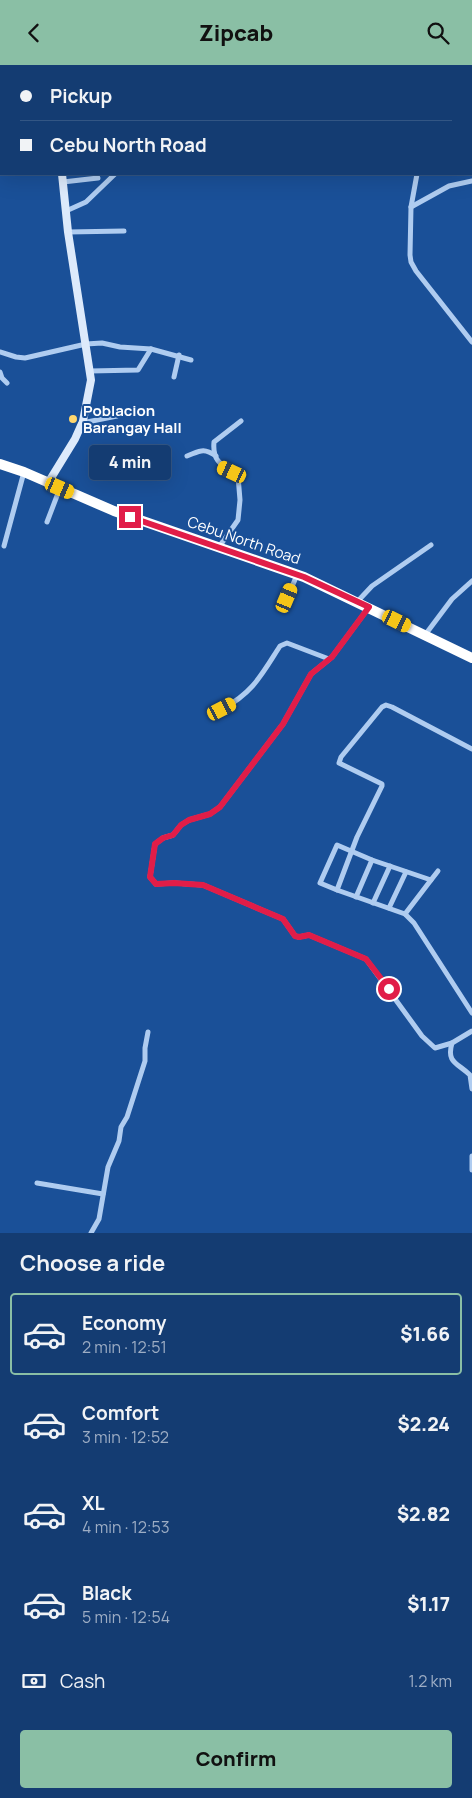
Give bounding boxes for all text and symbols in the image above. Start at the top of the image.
text: Zipcab [199,18,273,48]
icon: back [20,19,48,47]
icon: search [424,19,452,47]
text: Pickup [50,83,112,109]
text: Cebu North Road [50,132,207,158]
place label: Poblacion Barangay Hall [83,400,182,438]
marker: Poblacion Barangay Hall [67,413,79,425]
callout: 4 min [89,445,171,479]
text: 4 min [109,451,151,473]
car [215,459,248,485]
car [43,475,76,501]
route end [119,506,141,528]
street label: Cebu North Road [185,511,303,569]
car [274,581,299,615]
car [380,608,413,634]
car [205,696,238,722]
route start [378,978,400,1000]
text: Choose a ride [20,1248,165,1278]
text: Economy [82,1310,166,1336]
icon: car [22,1312,67,1357]
text: $1.66 [400,1321,450,1347]
text: 2 min · 12:51 [82,1336,167,1358]
text: Comfort [82,1400,159,1426]
icon: car [22,1402,67,1447]
text: $2.24 [397,1411,450,1437]
text: 3 min · 12:52 [82,1426,169,1448]
text: XL [82,1490,105,1516]
icon: car [22,1492,67,1537]
text: $2.82 [397,1501,450,1527]
text: 4 min · 12:53 [82,1516,170,1538]
text: Black [82,1580,131,1606]
icon: car [22,1582,67,1627]
text: $1.17 [407,1591,450,1617]
text: 5 min · 12:54 [82,1606,170,1628]
icon: cash [20,1667,48,1695]
text: Cash [60,1668,105,1694]
text: 1.2 km [409,1670,452,1692]
button: Confirm [20,1730,452,1788]

